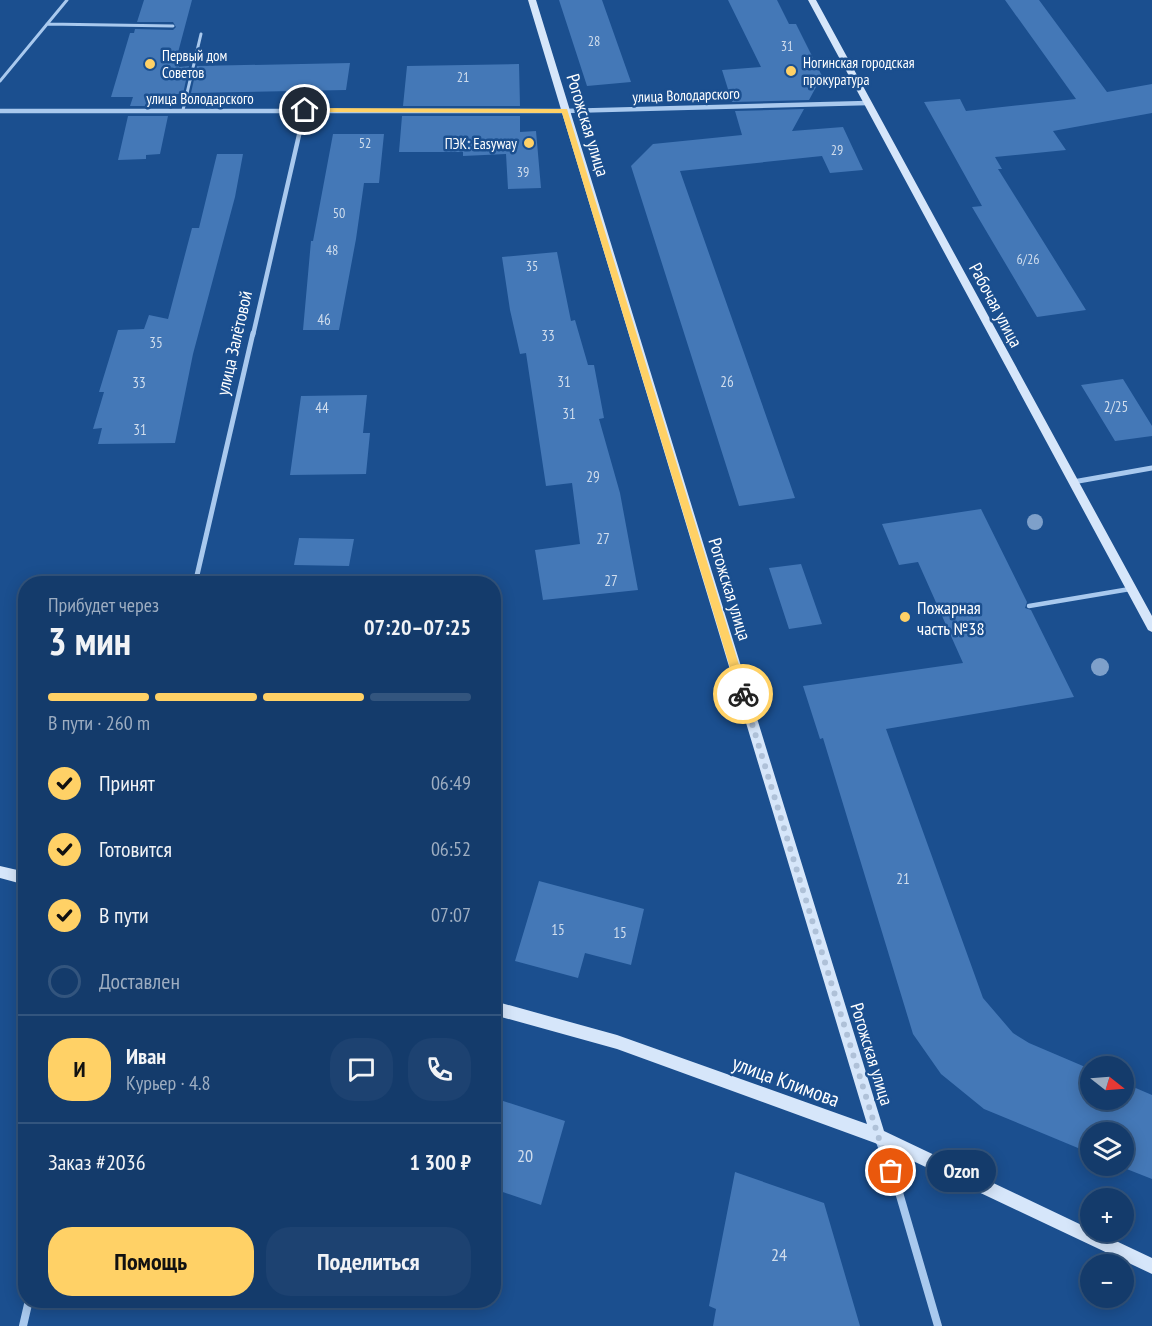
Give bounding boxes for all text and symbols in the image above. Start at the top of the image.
house number: 28 [588,32,600,50]
house number: 31 [781,37,793,55]
place label: Первый дом Советов [162,46,227,82]
place label: Ногинская городская прокуратура [803,53,915,89]
marker: Первый дом Советов [143,57,157,71]
marker: Ногинская городская прокуратура [784,64,798,78]
house number: 21 [457,68,469,86]
street label: Рогожская улица [562,71,614,179]
pin [279,84,330,135]
street label: улица Володарского [632,84,740,106]
street label: улица Володарского [146,89,254,108]
icon: home [288,93,321,126]
house number: 52 [359,134,371,152]
place label: ПЭК: Easyway [445,134,517,153]
marker: ПЭК: Easyway [522,136,536,150]
house number: 29 [831,141,843,159]
house number: 39 [517,163,529,181]
house number: 50 [333,204,345,222]
house number: 48 [326,241,338,259]
house number: 6/26 [1016,250,1040,268]
house number: 35 [526,257,538,275]
street label: Рабочая улица [964,259,1028,351]
street label: улица Залётовой [211,288,257,398]
house number: 46 [317,310,331,329]
house number: 33 [541,326,555,345]
house number: 35 [149,333,163,352]
house number: 31 [557,372,571,391]
house number: 26 [720,372,734,391]
house number: 33 [132,373,146,392]
house number: 2/25 [1104,397,1128,416]
house number: 44 [315,398,329,417]
house number: 31 [562,404,576,423]
house number: 31 [133,420,147,439]
house number: 29 [586,467,600,486]
house number: 27 [596,529,610,548]
street label: Рогожская улица [704,535,756,643]
house number: 27 [604,571,618,590]
text: Прибудет через [48,592,159,618]
place label: Пожарная часть №38 [917,596,984,640]
marker: Пожарная часть №38 [898,610,912,624]
text: 07:20–07:25 [364,613,471,641]
text: 3 мин [48,615,131,666]
courier [713,664,773,724]
icon: bike [727,678,760,711]
text: В пути · 260 m [48,710,150,736]
icon: check [48,767,81,800]
text: Принят [99,769,155,797]
text: 06:49 [431,770,471,796]
icon: check [48,833,81,866]
text: Готовится [99,835,172,863]
text: 06:52 [431,836,471,862]
house number: 21 [896,869,910,888]
icon: check [48,899,81,932]
text: В пути [99,901,149,929]
text: 07:07 [431,902,471,928]
house number: 15 [551,920,565,939]
house number: 15 [613,923,627,942]
text: Доставлен [99,967,180,995]
street label: Рогожская улица [846,1000,898,1108]
button: chat [330,1038,393,1101]
button: phone [408,1038,471,1101]
text: Иван [126,1042,166,1070]
street label: улица Климова [729,1049,843,1113]
text: И [73,1055,86,1083]
north arrow [1080,1056,1134,1110]
map controls [1080,1056,1134,1308]
text: Курьер · 4.8 [126,1070,211,1096]
button: layers [1080,1122,1134,1176]
house number: 20 [517,1144,533,1167]
pin [865,1145,916,1196]
text: Заказ #2036 [48,1148,146,1176]
text: 1 300 ₽ [409,1148,471,1176]
callout: Ozon [927,1150,996,1192]
icon: bag [874,1154,907,1187]
text: Ozon [943,1158,980,1184]
button: + [1080,1188,1134,1242]
button: Помощь [48,1227,254,1296]
button: Поделиться [266,1227,471,1296]
house number: 24 [771,1243,787,1266]
button: − [1080,1254,1134,1308]

